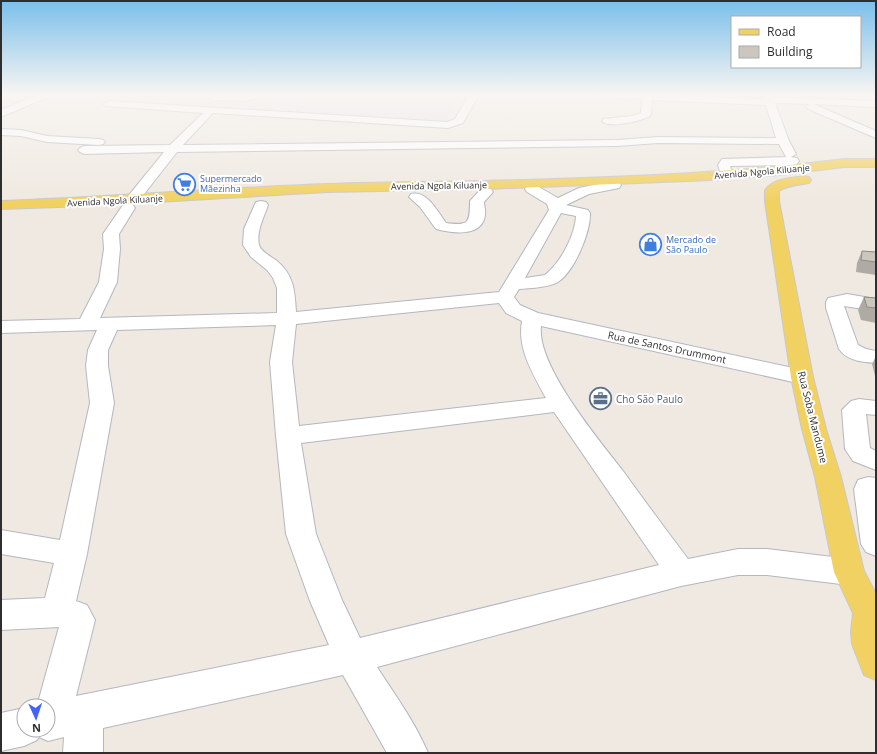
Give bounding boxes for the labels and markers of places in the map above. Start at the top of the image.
supermarket icon: Supermercado Mãezinha [172,171,198,197]
place label: Supermercado Mãezinha [200,172,262,195]
shop icon: Mercado de São Paulo [638,232,664,258]
place label: Mercado de São Paulo [666,233,716,256]
office icon: Cho São Paulo [587,386,613,412]
place label: Cho São Paulo [616,392,683,406]

